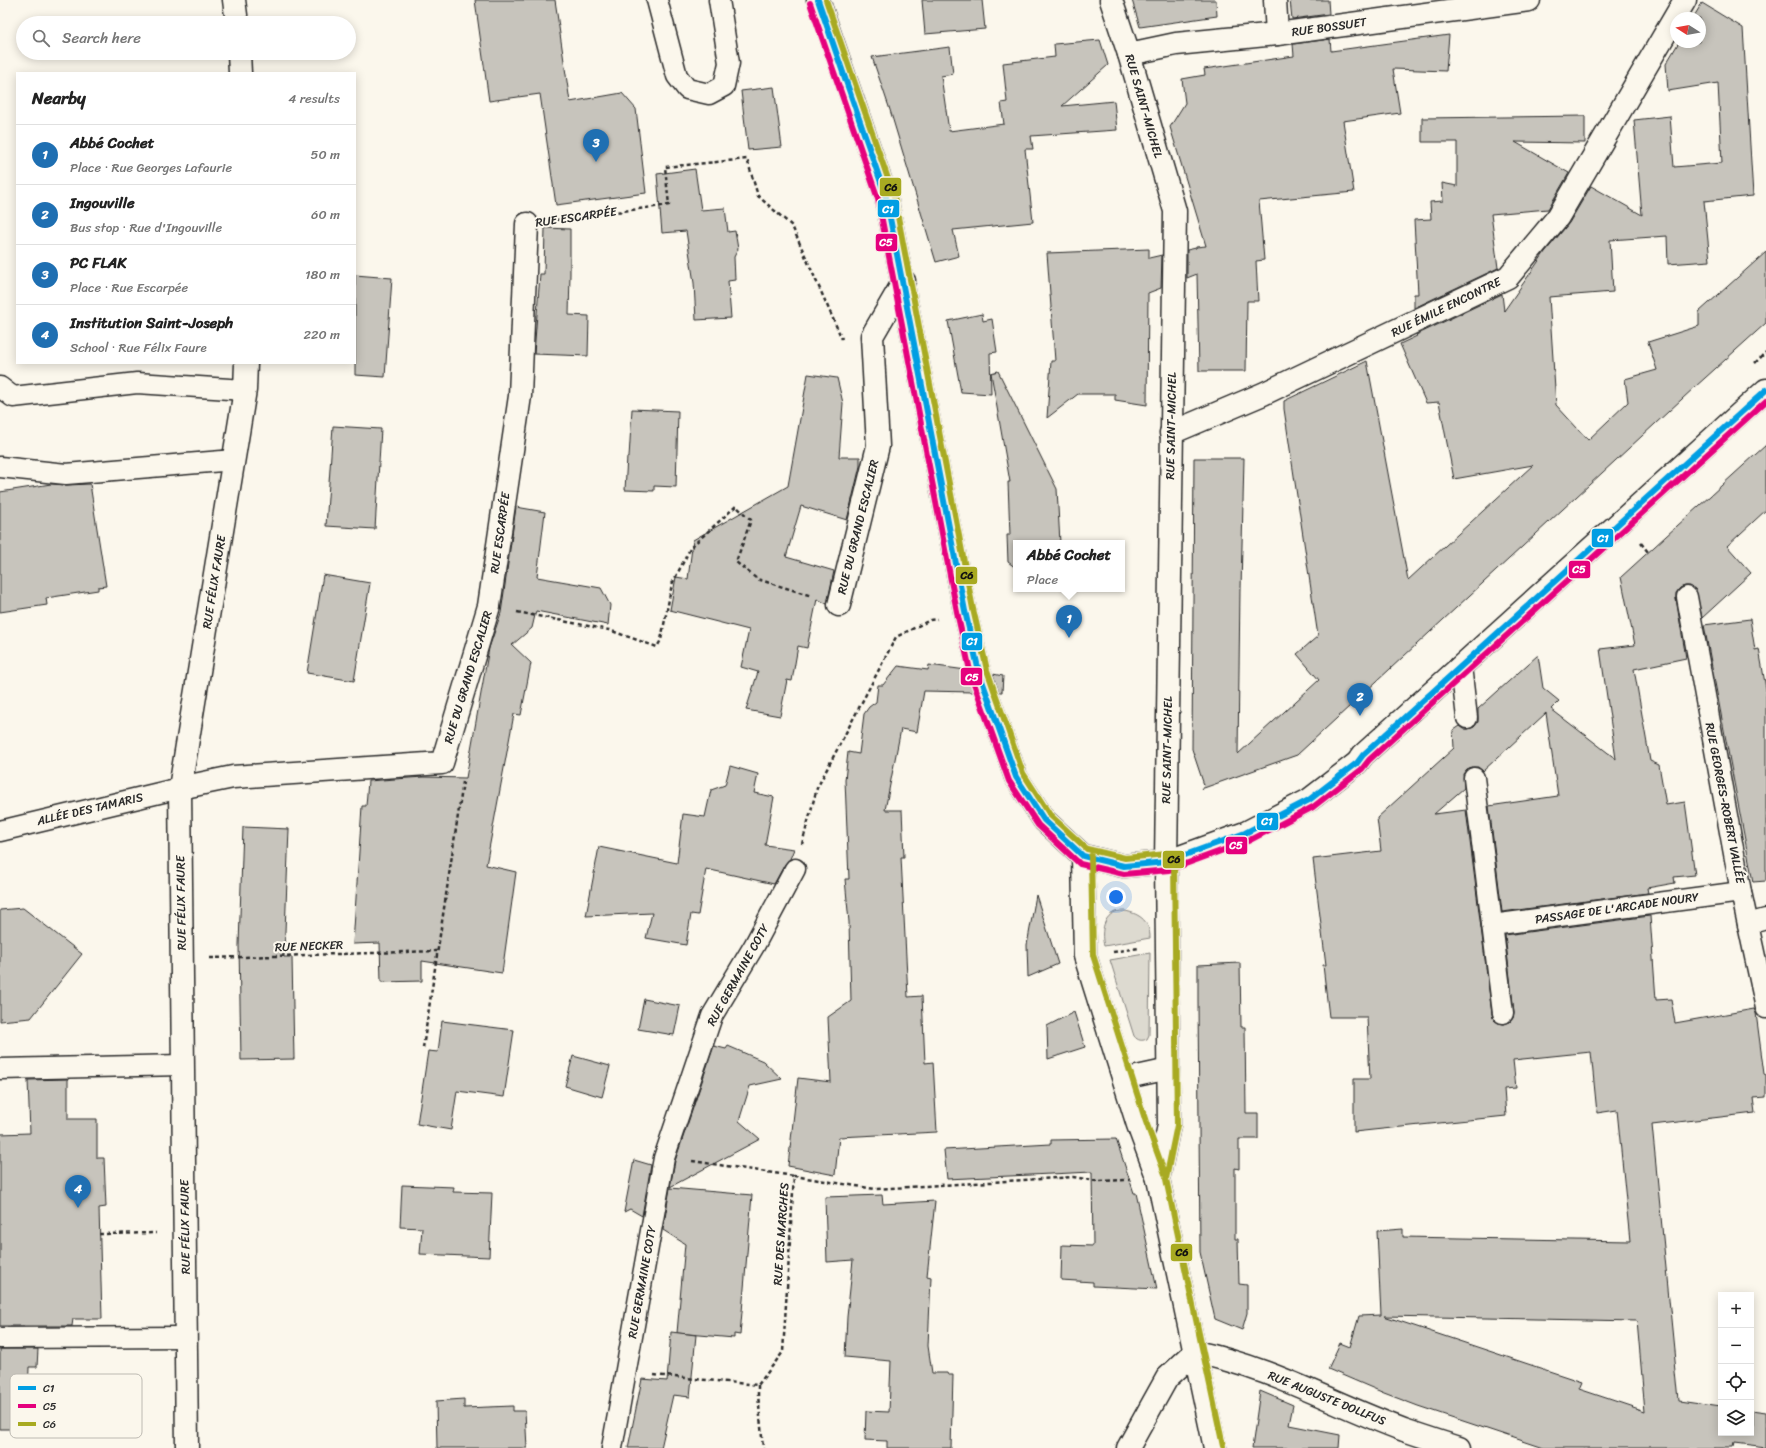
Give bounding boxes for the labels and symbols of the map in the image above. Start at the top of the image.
street label: RUE BOSSUET [1290,11,1368,43]
north arrow [1670,12,1706,48]
street label: RUE SAINT-MICHEL [1119,51,1170,161]
pin: 3 [583,129,609,162]
line badge: C6 [879,177,902,197]
text: C6 [883,178,898,197]
line badge: C1 [877,199,900,218]
street label: RUE ESCARPÉE [534,200,619,234]
text: C1 [881,200,894,219]
line badge: C5 [875,233,898,252]
text: C5 [878,233,893,252]
street label: RUE ÉMILE ENCONTRE [1387,270,1506,343]
street label: RUE SAINT-MICHEL [1159,372,1183,480]
street label: RUE DU GRAND ESCALIER [831,457,886,597]
street label: RUE ESCARPÉE [483,490,517,575]
line badge: C1 [1591,528,1614,548]
text: C1 [1596,529,1609,548]
street label: RUE FÉLIX FAURE [196,532,232,630]
line badge: C5 [1568,560,1591,579]
text: C5 [1571,560,1586,579]
line badge: C6 [955,566,978,585]
text: C6 [959,566,974,585]
pin: 1 [1056,605,1082,638]
street label: RUE DU GRAND ESCALIER [437,607,499,746]
line badge: C1 [961,632,983,651]
text: C1 [965,632,978,651]
line badge: C5 [960,667,983,686]
text: C5 [964,668,979,687]
pin: 2 [1347,683,1373,716]
street label: RUE SAINT-MICHEL [1155,696,1179,804]
street label: RUE GEORGES-ROBERT VALLÉE [1699,721,1752,887]
street label: ALLÉE DES TAMARIS [34,786,146,832]
line badge: C1 [1256,812,1279,831]
text: C1 [1260,812,1273,831]
line badge: C5 [1225,836,1248,855]
text: C5 [1228,836,1243,855]
line badge: C6 [1162,850,1185,869]
text: C6 [1166,850,1181,869]
street label: RUE FÉLIX FAURE [169,854,193,950]
street label: PASSAGE DE L'ARCADE NOURY [1534,886,1701,930]
your location [1106,887,1126,907]
street label: RUE GERMAINE COTY [701,919,775,1030]
street label: RUE NECKER [274,934,344,958]
pin: 4 [65,1175,91,1208]
street label: RUE FÉLIX FAURE [173,1178,197,1274]
street label: RUE DES MARCHES [766,1181,796,1286]
street label: RUE GERMAINE COTY [621,1224,663,1340]
line badge: C6 [1170,1243,1193,1262]
text: C6 [1174,1243,1189,1262]
street label: RUE AUGUSTE DOLLFUS [1265,1364,1390,1432]
legend [10,1374,142,1438]
text: C1 [43,1379,55,1398]
text: C5 [43,1397,57,1416]
text: C6 [43,1415,56,1434]

